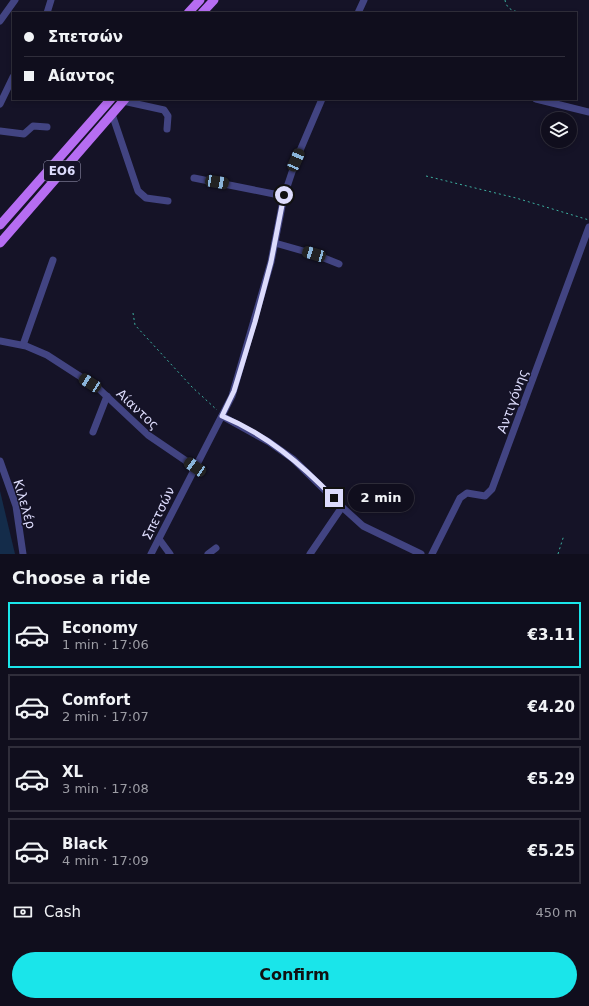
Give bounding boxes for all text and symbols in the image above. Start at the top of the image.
text: Σπετσών [48,28,123,46]
text: Αίαντος [48,67,115,85]
map controls [541,112,577,148]
button: layers [541,112,577,148]
car [286,147,306,173]
road number: ΕΟ6 [44,161,80,181]
car [204,174,230,190]
route start [275,186,293,204]
car [301,245,327,263]
street label: Αντιγόνης [494,367,531,435]
car [77,371,103,395]
street label: Αίαντος [113,386,162,433]
car [182,455,208,479]
street label: Κιλελέρ [10,478,39,531]
street label: Σπετσών [139,484,178,542]
callout: 2 min [348,484,414,512]
route end [325,489,343,507]
text: 2 min [361,490,401,505]
text: Choose a ride [12,567,151,588]
icon: car [14,617,50,653]
text: Economy [62,619,138,637]
text: €3.11 [528,626,575,644]
text: 1 min · 17:06 [62,637,149,652]
icon: car [14,689,50,725]
text: Comfort [62,691,130,709]
text: €4.20 [528,698,575,716]
text: 2 min · 17:07 [62,709,149,724]
icon: car [14,761,50,797]
text: XL [62,763,83,781]
text: €5.29 [528,770,575,788]
text: 3 min · 17:08 [62,781,149,796]
icon: car [14,833,50,869]
text: Black [62,835,108,853]
text: €5.25 [528,842,575,860]
text: 4 min · 17:09 [62,853,149,868]
icon: cash [12,901,34,923]
text: Cash [44,903,81,921]
text: 450 m [535,905,577,920]
button: Confirm [12,952,577,998]

